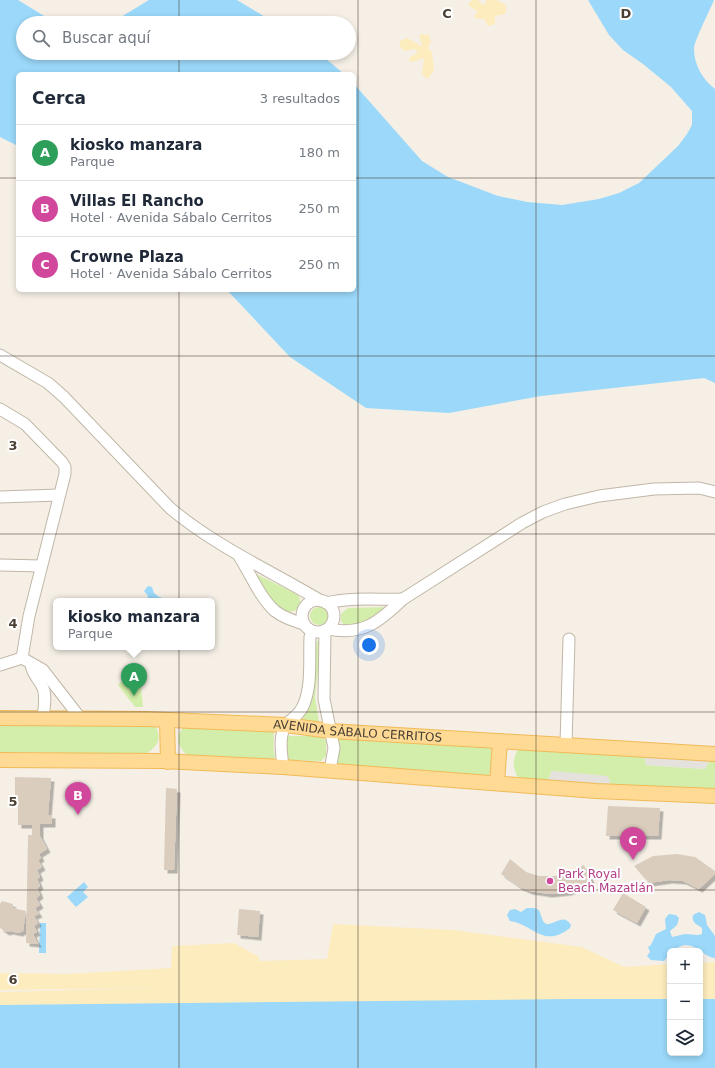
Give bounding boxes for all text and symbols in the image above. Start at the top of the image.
text: C [442,6,452,21]
text: D [621,6,632,21]
search box [16,16,356,60]
icon: search [30,27,52,49]
text: Buscar aquí [62,29,150,47]
text: Cerca [32,88,86,108]
text: 3 resultados [260,91,340,106]
text: kiosko manzara [70,136,202,154]
text: A [40,145,50,160]
text: 180 m [298,145,340,160]
text: Parque [70,154,115,169]
text: Villas El Rancho [70,192,204,210]
text: B [40,201,50,216]
text: 250 m [298,201,340,216]
text: Hotel · Avenida Sábalo Cerritos [70,210,272,225]
text: Crowne Plaza [70,248,184,266]
text: C [40,257,50,272]
text: 250 m [298,257,340,272]
text: Hotel · Avenida Sábalo Cerritos [70,266,272,281]
text: 3 [8,438,18,453]
popup [53,598,215,650]
text: kiosko manzara [68,608,200,626]
text: 4 [8,616,18,631]
text: Parque [68,626,113,641]
your location [359,635,379,655]
pin: A [121,663,147,696]
street label: AVENIDA SÁBALO CERRITOS [273,717,442,745]
pin: B [65,782,91,815]
text: 5 [8,794,18,809]
pin: C [620,827,646,860]
place label: Park Royal Beach Mazatlán [558,867,653,895]
marker: Park Royal Beach Mazatlán [545,876,555,886]
map controls [667,948,703,1056]
button: + [667,948,703,984]
text: 6 [8,972,18,987]
button: − [667,984,703,1020]
button: layers [667,1020,703,1056]

